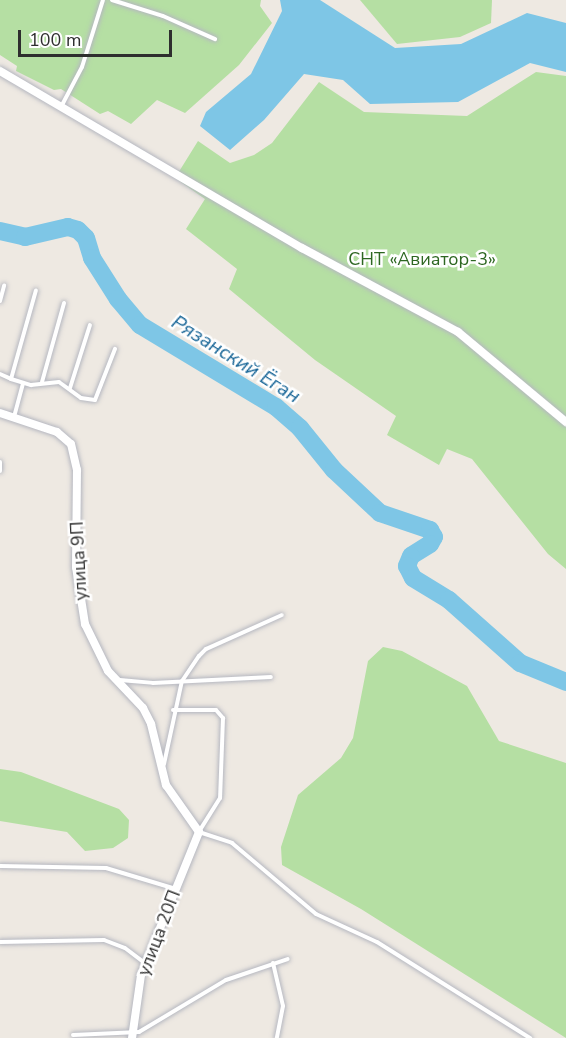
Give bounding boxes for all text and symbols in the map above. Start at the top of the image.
scale bar [21,18,176,56]
text: 100 m [29,28,81,52]
park label: СНТ «Авиатор-3» [348,248,496,270]
water label: Рязанский Ёган [167,310,305,408]
street label: улица 9П [66,521,92,601]
street label: улица 20П [133,887,185,979]

